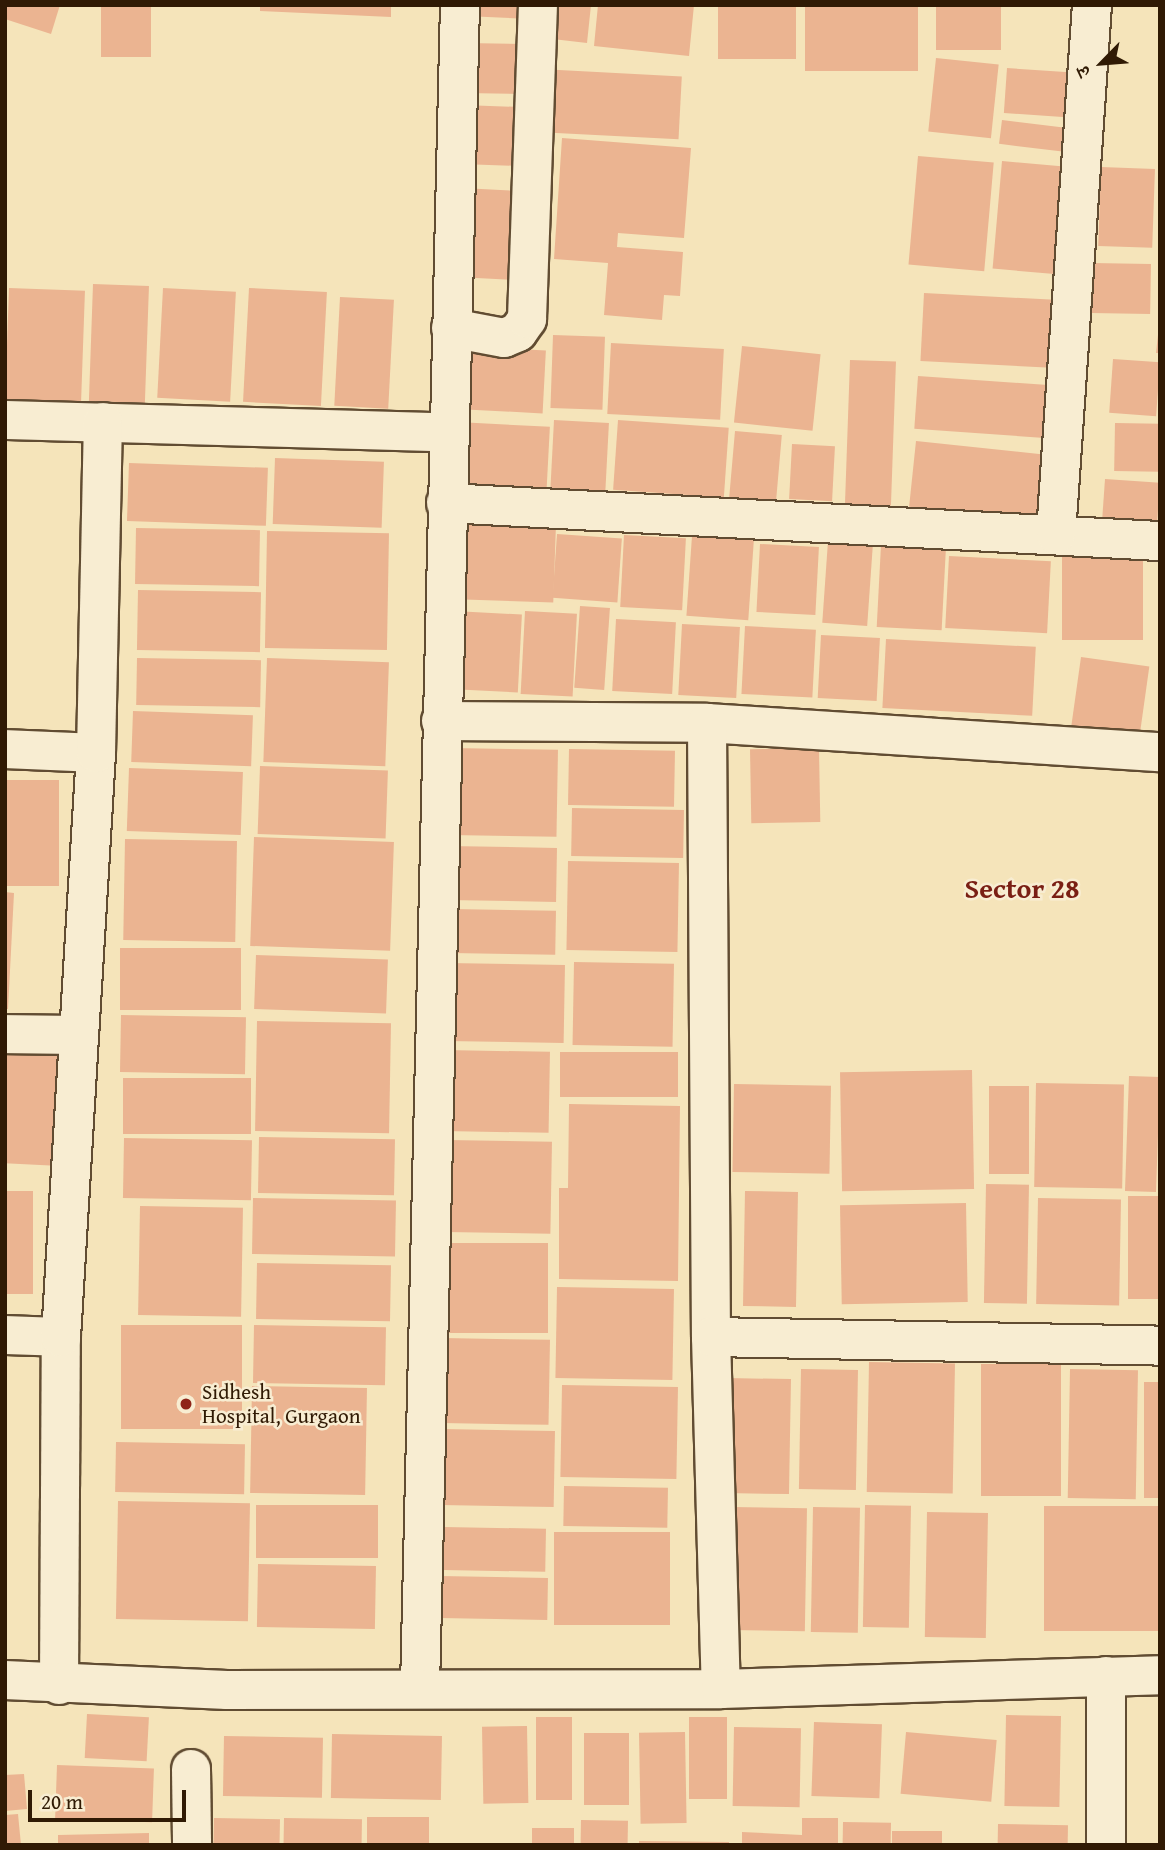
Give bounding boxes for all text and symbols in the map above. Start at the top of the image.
north arrow [1067,28,1137,98]
text: उ [1068,62,1098,82]
district label: Sector 28 [965,871,1079,905]
place label: Sidhesh Hospital, Gurgaon [202,1379,360,1429]
marker: Sidhesh Hospital, Gurgaon [176,1394,196,1414]
scale bar [32,1776,189,1820]
text: 20 m [41,1786,83,1817]

